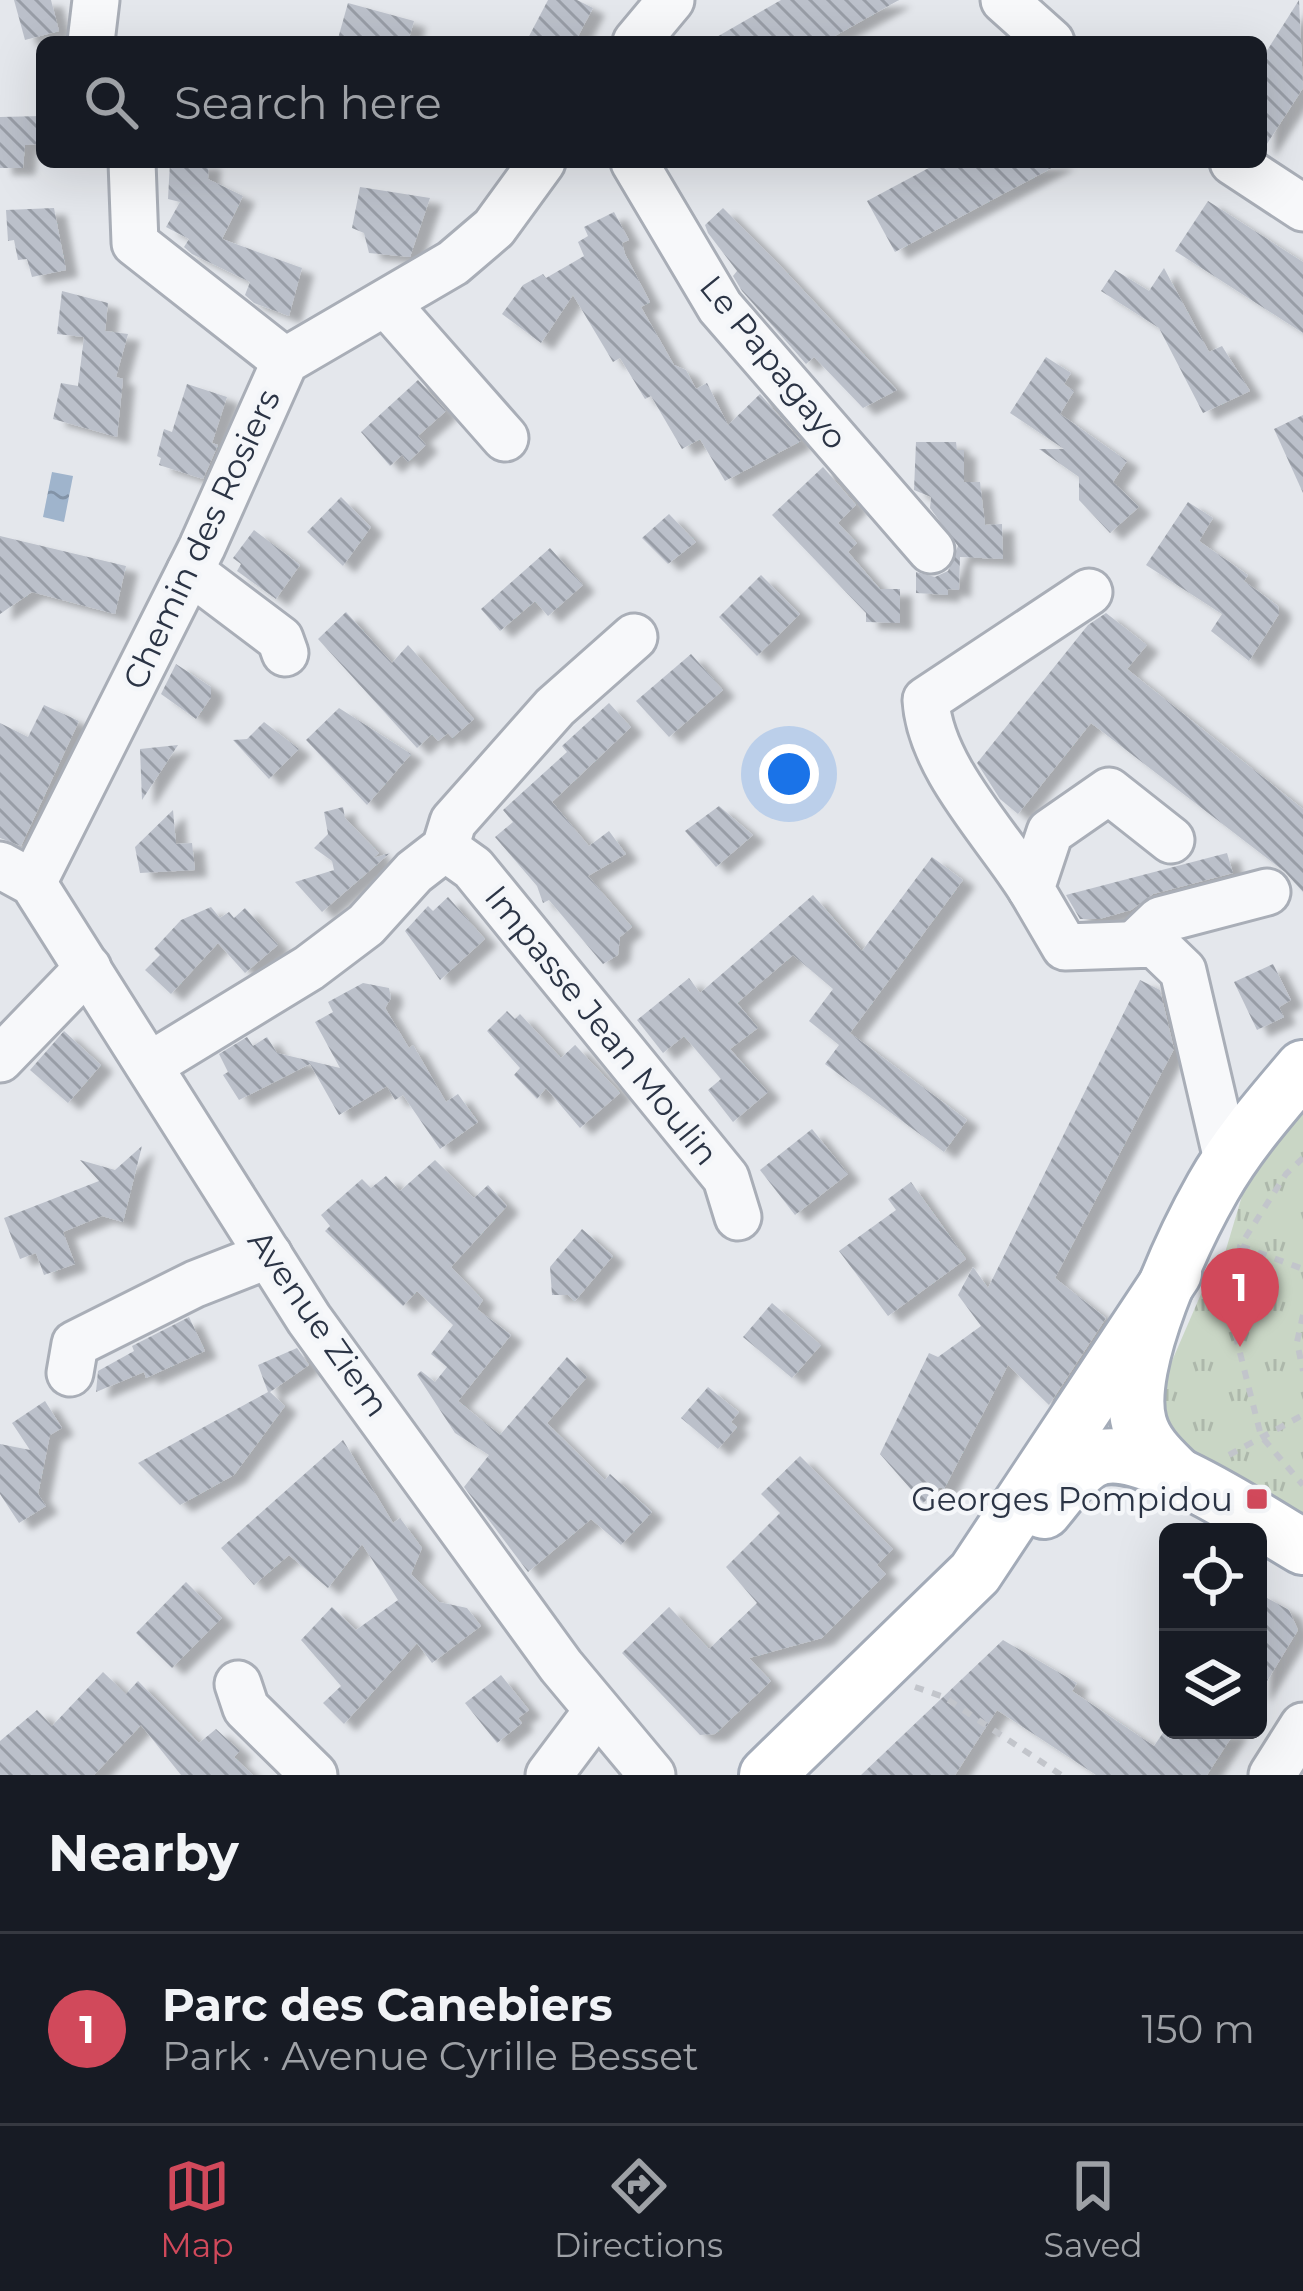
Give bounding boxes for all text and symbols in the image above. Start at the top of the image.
search box [36,36,1267,168]
icon: search [78,69,144,135]
text: Search here [174,75,442,130]
street label: Le Papagayo [692,267,856,457]
street label: Chemin des Rosiers [114,383,288,695]
your location [759,744,819,804]
street label: Impasse Jean Moulin [477,877,727,1173]
street label: Avenue Ziem [240,1222,398,1424]
pin: 1 [1201,1248,1279,1347]
place label: Georges Pompidou [911,1479,1233,1519]
marker: Georges Pompidou [1244,1486,1270,1512]
map controls [1159,1523,1267,1739]
button: locate [1159,1523,1267,1631]
button: layers [1159,1631,1267,1739]
text: Nearby [48,1822,239,1884]
text: Parc des Canebiers [162,1977,613,2032]
text: 1 [79,2005,95,2053]
text: 150 m [1141,2005,1255,2053]
text: Park · Avenue Cyrille Besset [162,2032,699,2080]
tab: Map [160,2153,234,2265]
tab: Directions [554,2153,723,2265]
tab: Saved [1044,2153,1143,2265]

